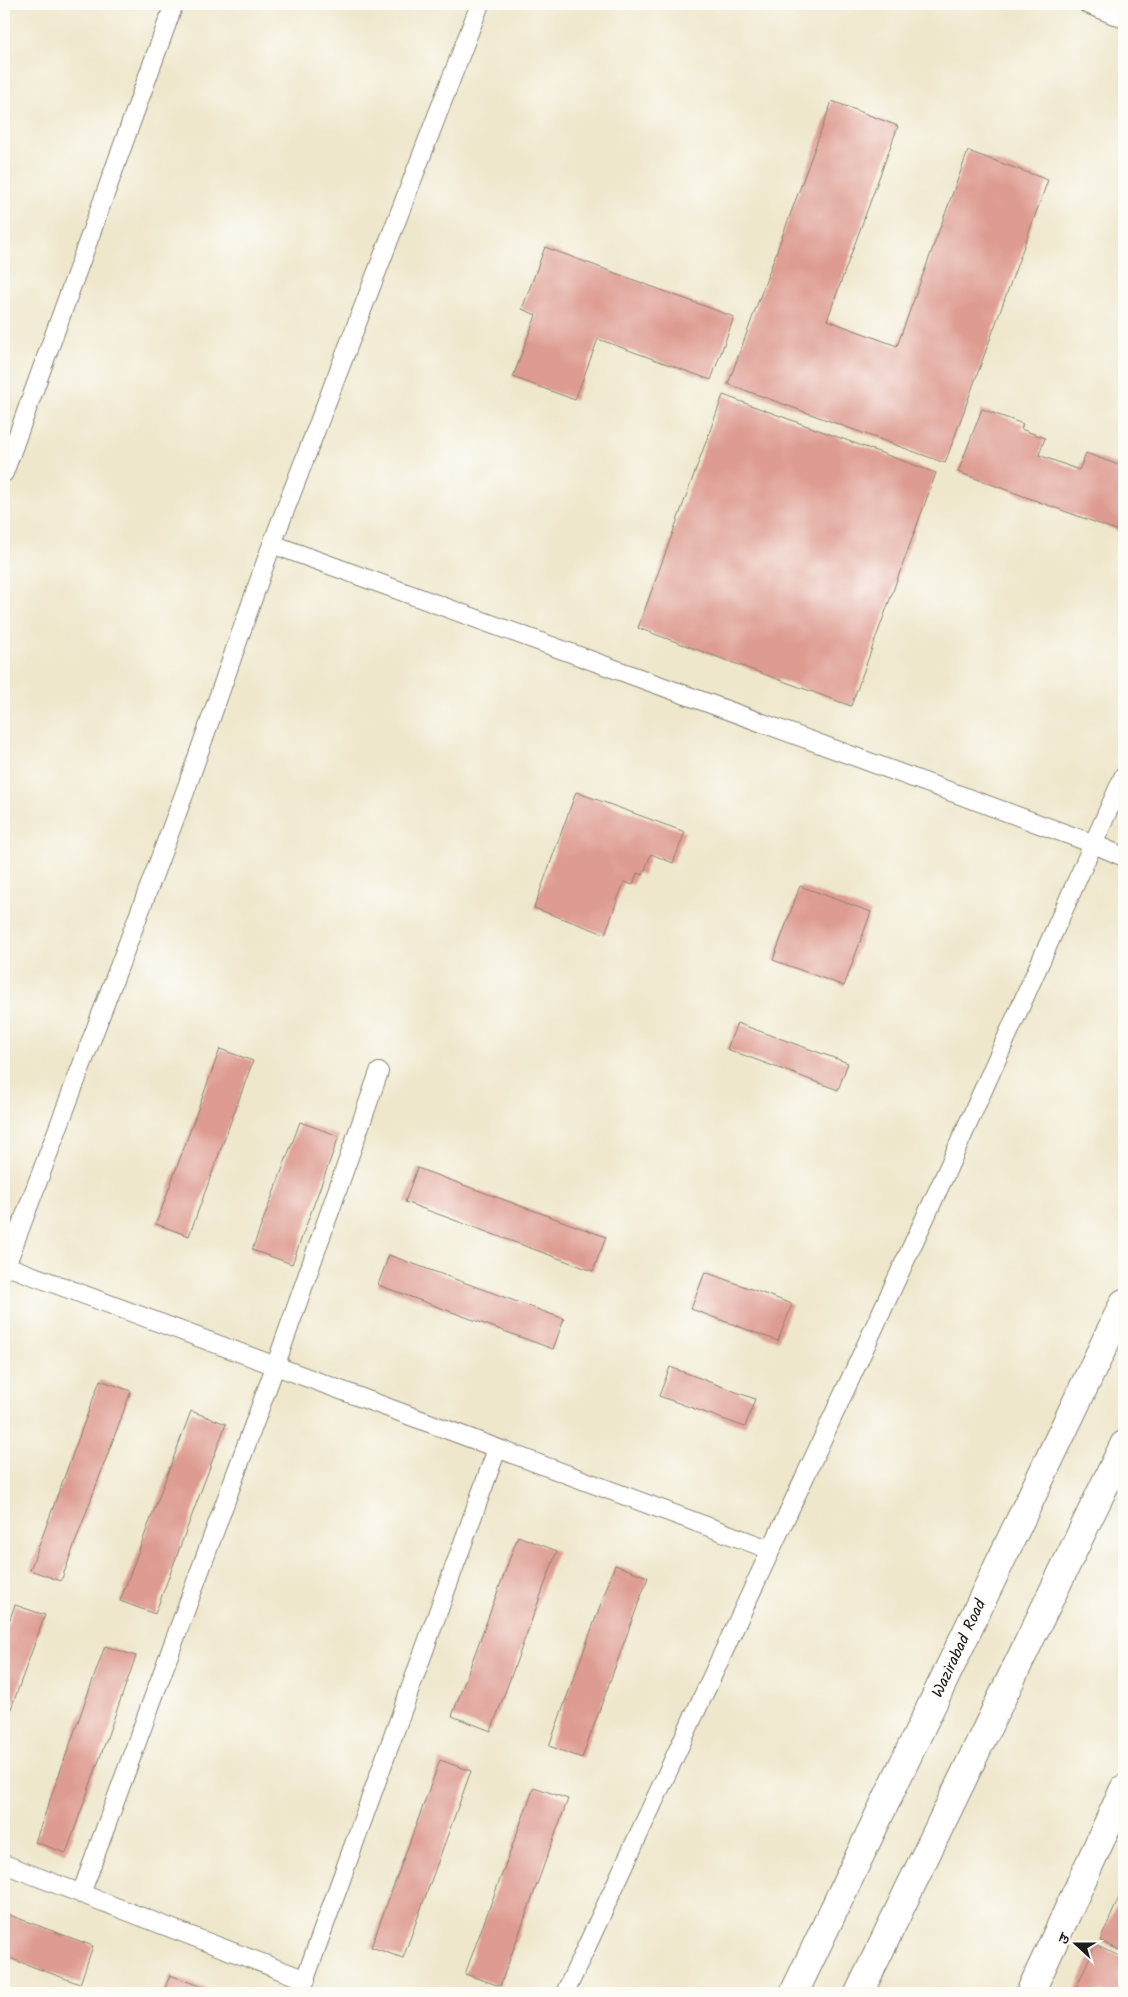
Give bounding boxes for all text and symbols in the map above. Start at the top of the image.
street label: Wazirabad Road [926,1594,994,1702]
north arrow [1050,1920,1100,1970]
text: उ [1053,1929,1078,1948]

